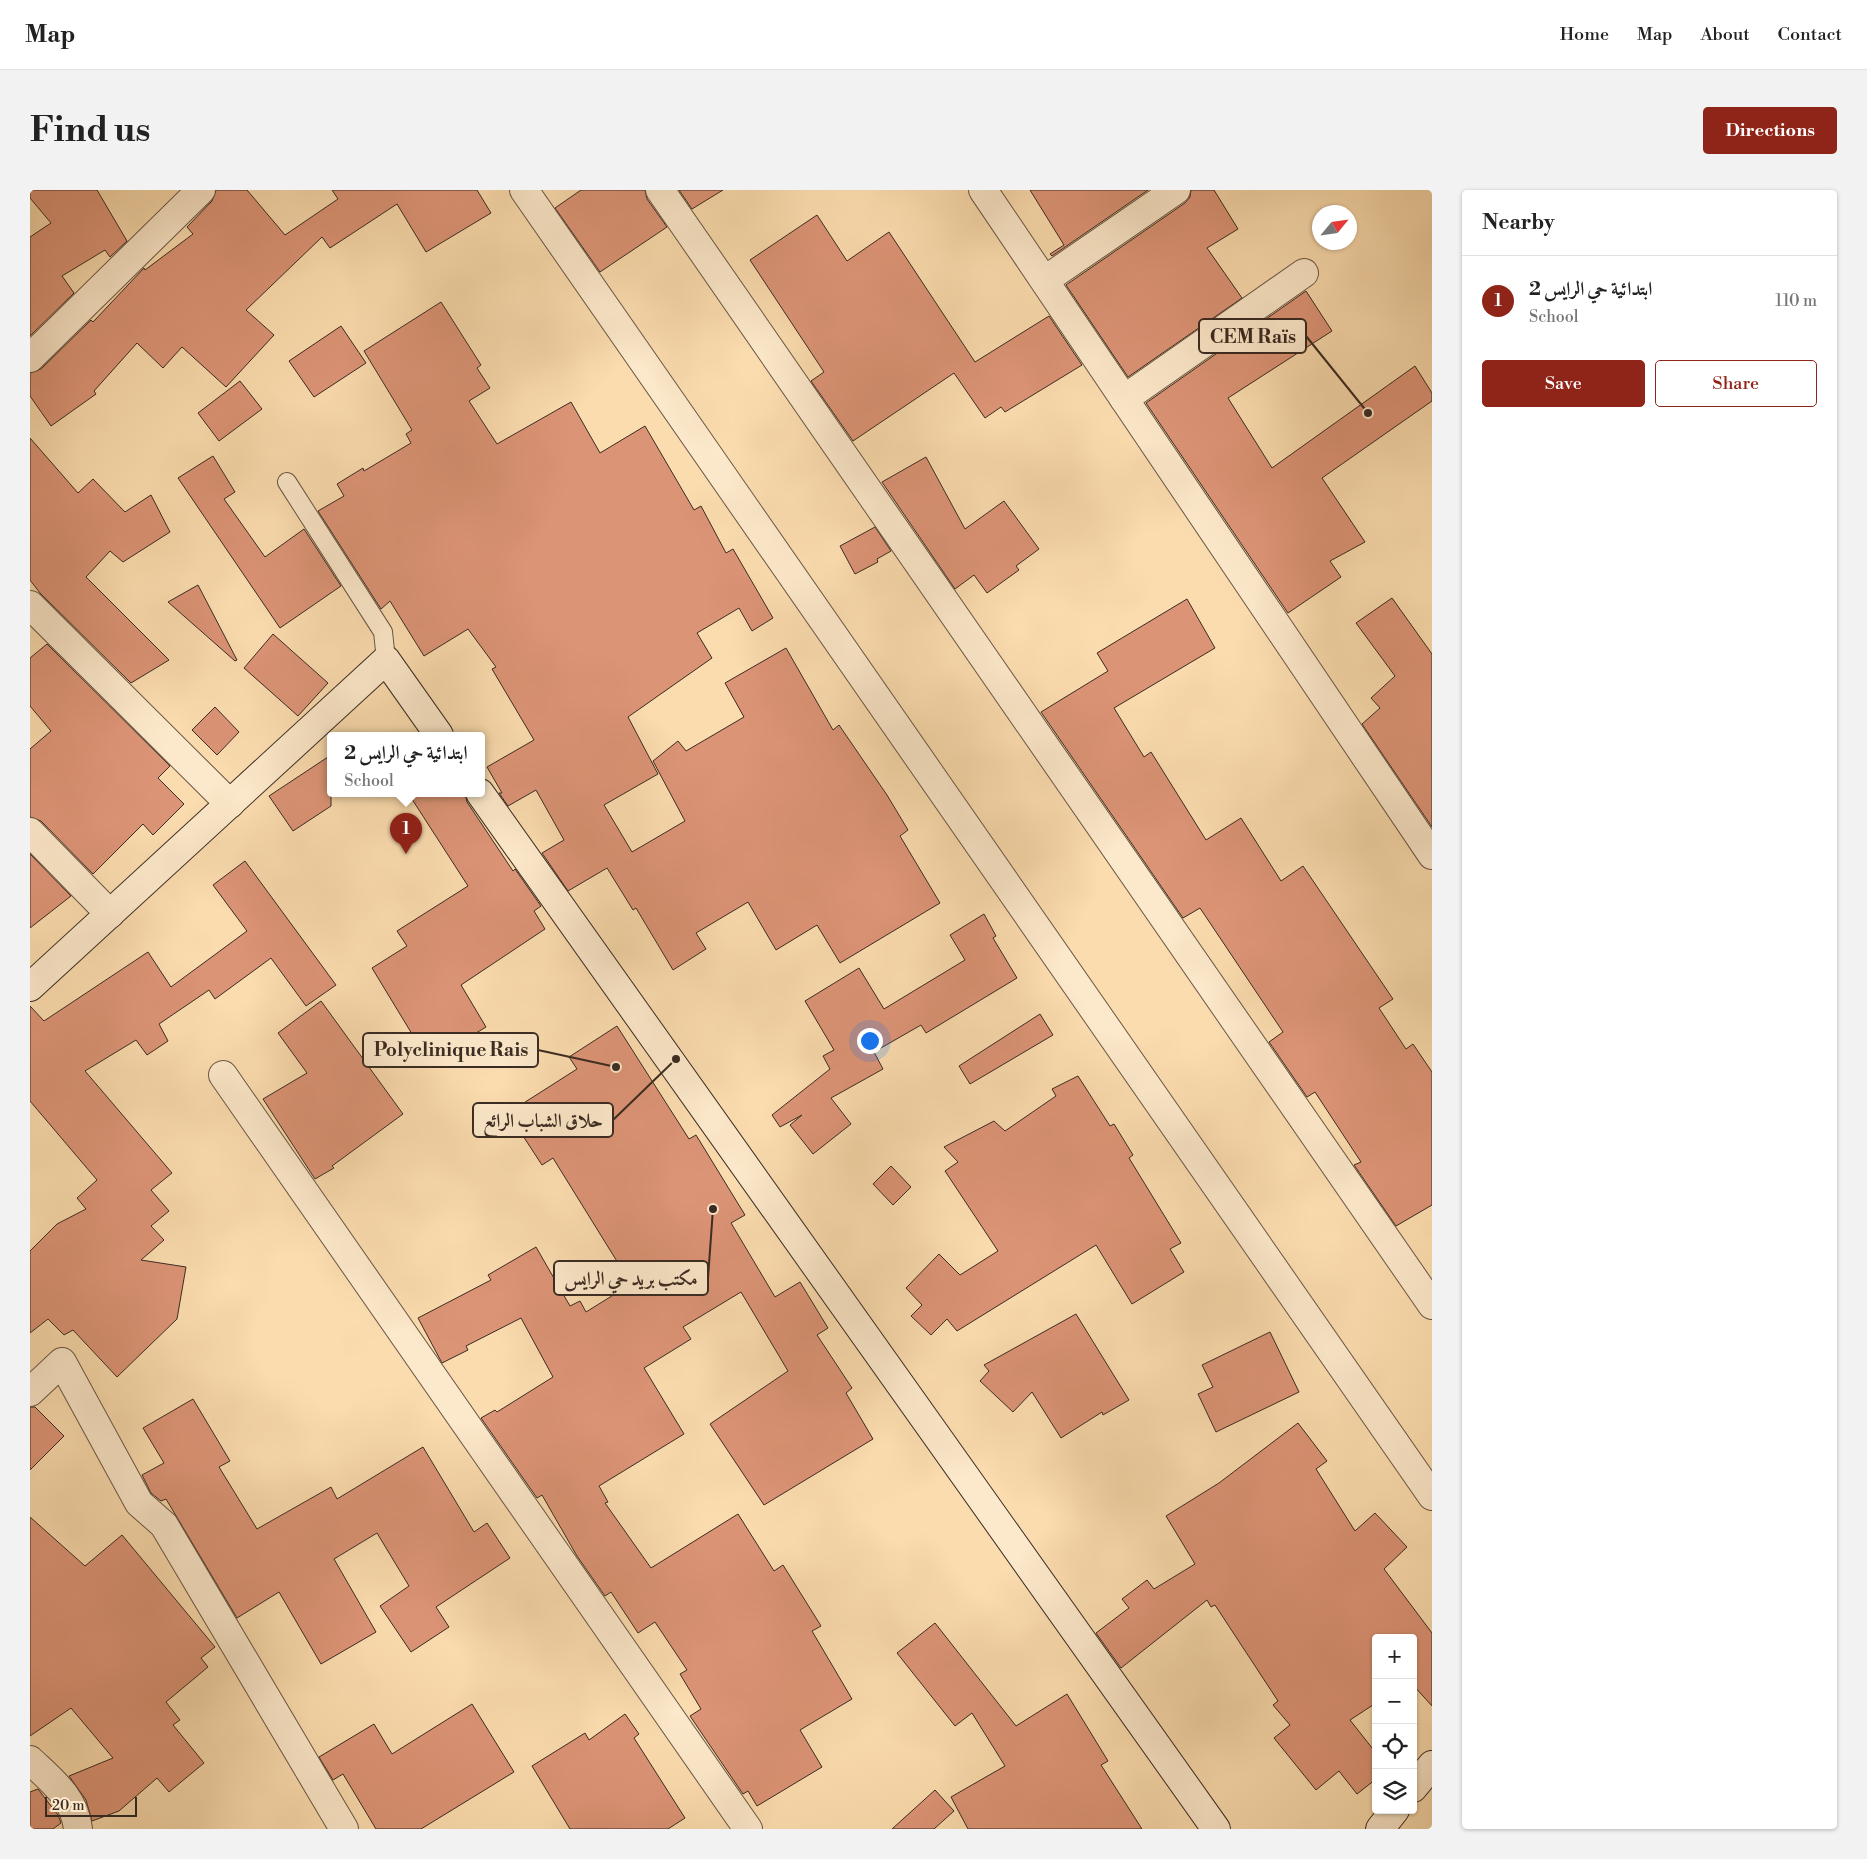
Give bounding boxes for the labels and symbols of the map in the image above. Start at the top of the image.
north arrow [1312,205,1357,250]
callout: CEM Raïs [1199,319,1306,353]
text: CEM Raïs [1210,325,1296,349]
pin: 1 [390,813,422,854]
your location [857,1028,883,1054]
callout: Polyclinique Rais [363,1033,538,1067]
text: Polyclinique Rais [374,1038,528,1062]
callout: حلاق الشباب الرائع [473,1103,613,1137]
text: حلاق الشباب الرائع [483,1109,603,1138]
callout: مكتب بريد حي الرايس [554,1261,708,1295]
text: مكتب بريد حي الرايس [564,1267,698,1294]
scale bar [45,1794,138,1817]

